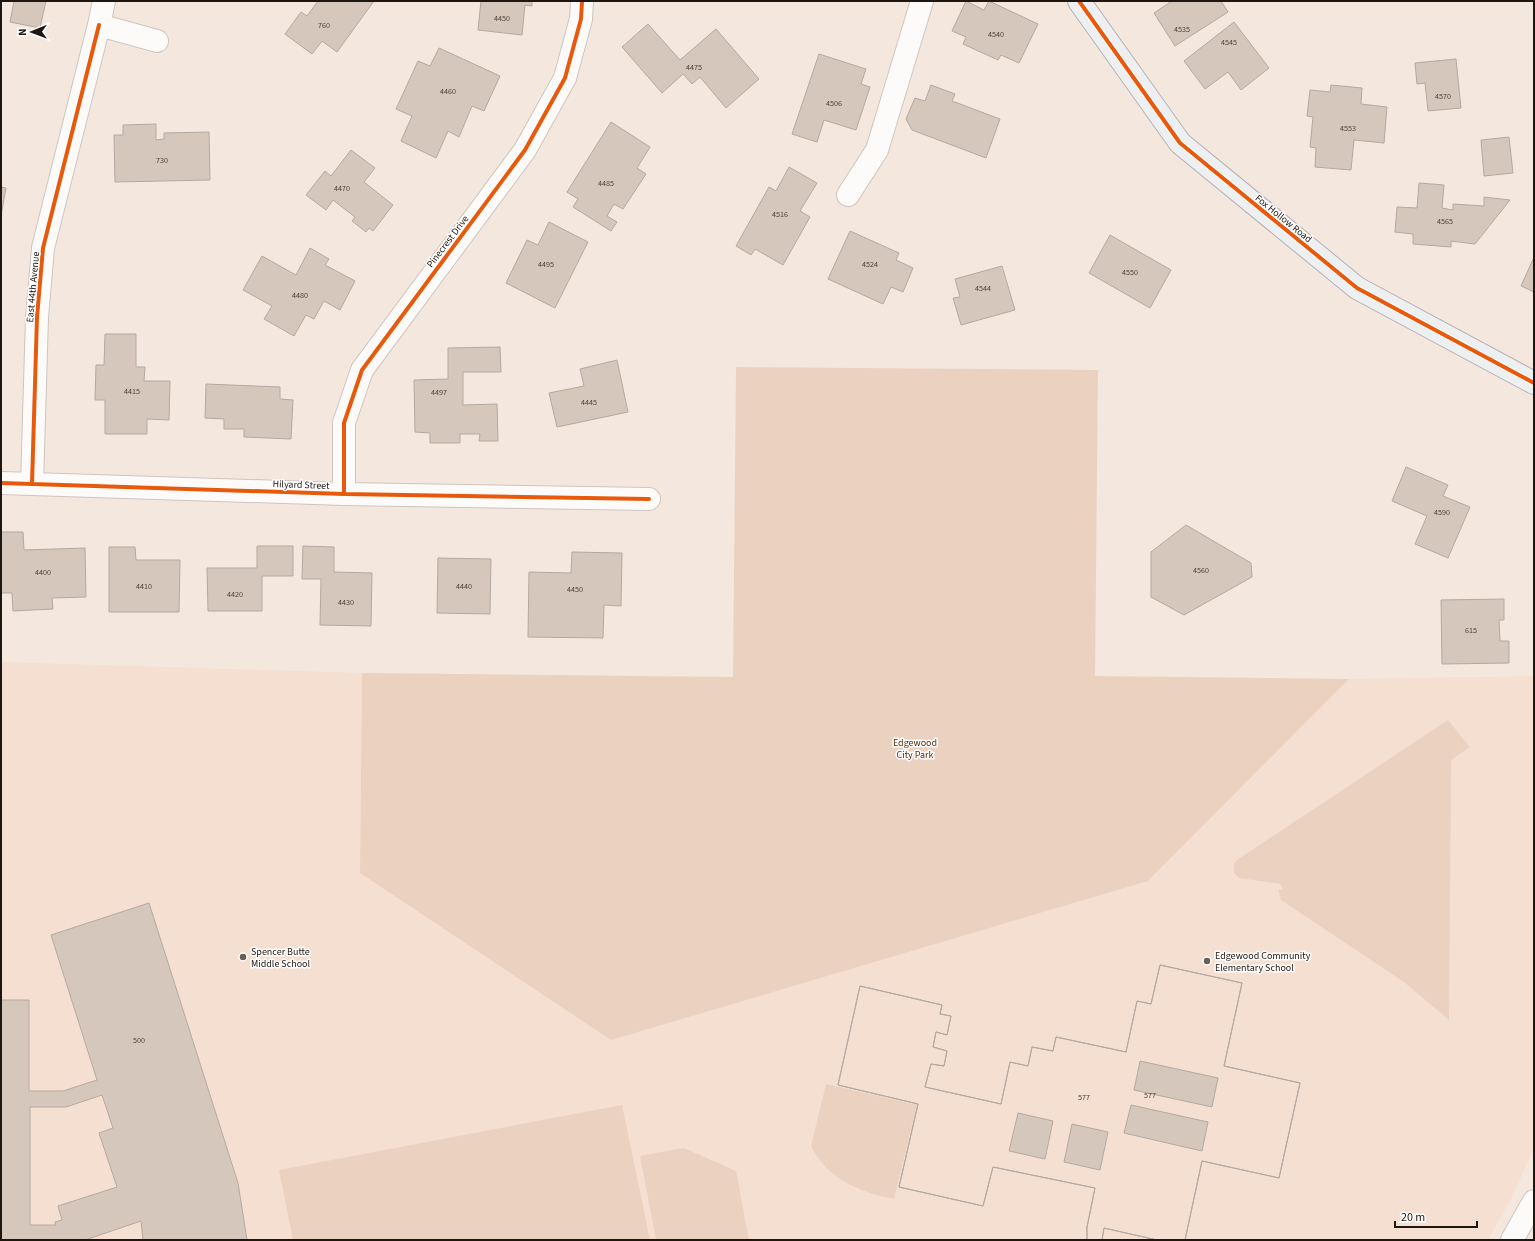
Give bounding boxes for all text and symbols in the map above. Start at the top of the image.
north arrow [12,12,52,52]
house number: 4450 [494,13,510,24]
house number: 760 [318,20,330,31]
house number: 4535 [1174,24,1190,35]
text: N [15,28,30,36]
house number: 4540 [988,29,1004,40]
house number: 4545 [1221,37,1237,48]
house number: 4475 [686,62,702,73]
house number: 4460 [440,86,456,97]
house number: 4570 [1435,91,1451,102]
house number: 4506 [826,98,842,109]
house number: 4553 [1340,123,1356,134]
house number: 730 [156,155,168,166]
house number: 4485 [598,178,614,189]
house number: 4470 [334,183,350,194]
street label: Fox Hollow Road [1252,191,1315,246]
house number: 4516 [772,209,788,220]
street label: Pinecrest Drive [423,212,472,271]
house number: 4565 [1437,216,1453,227]
street label: East 44th Avenue [23,251,43,323]
house number: 4495 [538,259,554,270]
house number: 4524 [862,259,878,270]
house number: 4550 [1122,267,1138,278]
house number: 4544 [975,283,991,294]
house number: 4480 [292,290,308,301]
house number: 4415 [124,386,140,397]
house number: 4497 [431,387,447,398]
house number: 4445 [581,397,597,408]
street label: Hilyard Street [272,477,330,493]
house number: 4590 [1434,507,1450,518]
house number: 4560 [1193,565,1209,576]
house number: 4400 [35,567,51,578]
house number: 4410 [136,581,152,592]
house number: 4440 [456,581,472,592]
house number: 4450 [567,584,583,595]
house number: 4420 [227,589,243,600]
house number: 4430 [338,597,354,608]
house number: 615 [1465,625,1477,636]
park label: Edgewood City Park [893,736,937,762]
place label: Spencer Butte Middle School [251,945,311,971]
place label: Edgewood Community Elementary School [1215,949,1311,975]
marker: Spencer Butte Middle School [238,952,248,962]
marker: Edgewood Community Elementary School [1202,956,1212,966]
house number: 500 [133,1035,145,1046]
house number: 577 [1144,1090,1156,1101]
house number: 577 [1078,1092,1090,1103]
scale bar [1395,1203,1477,1229]
text: 20 m [1401,1209,1425,1226]

